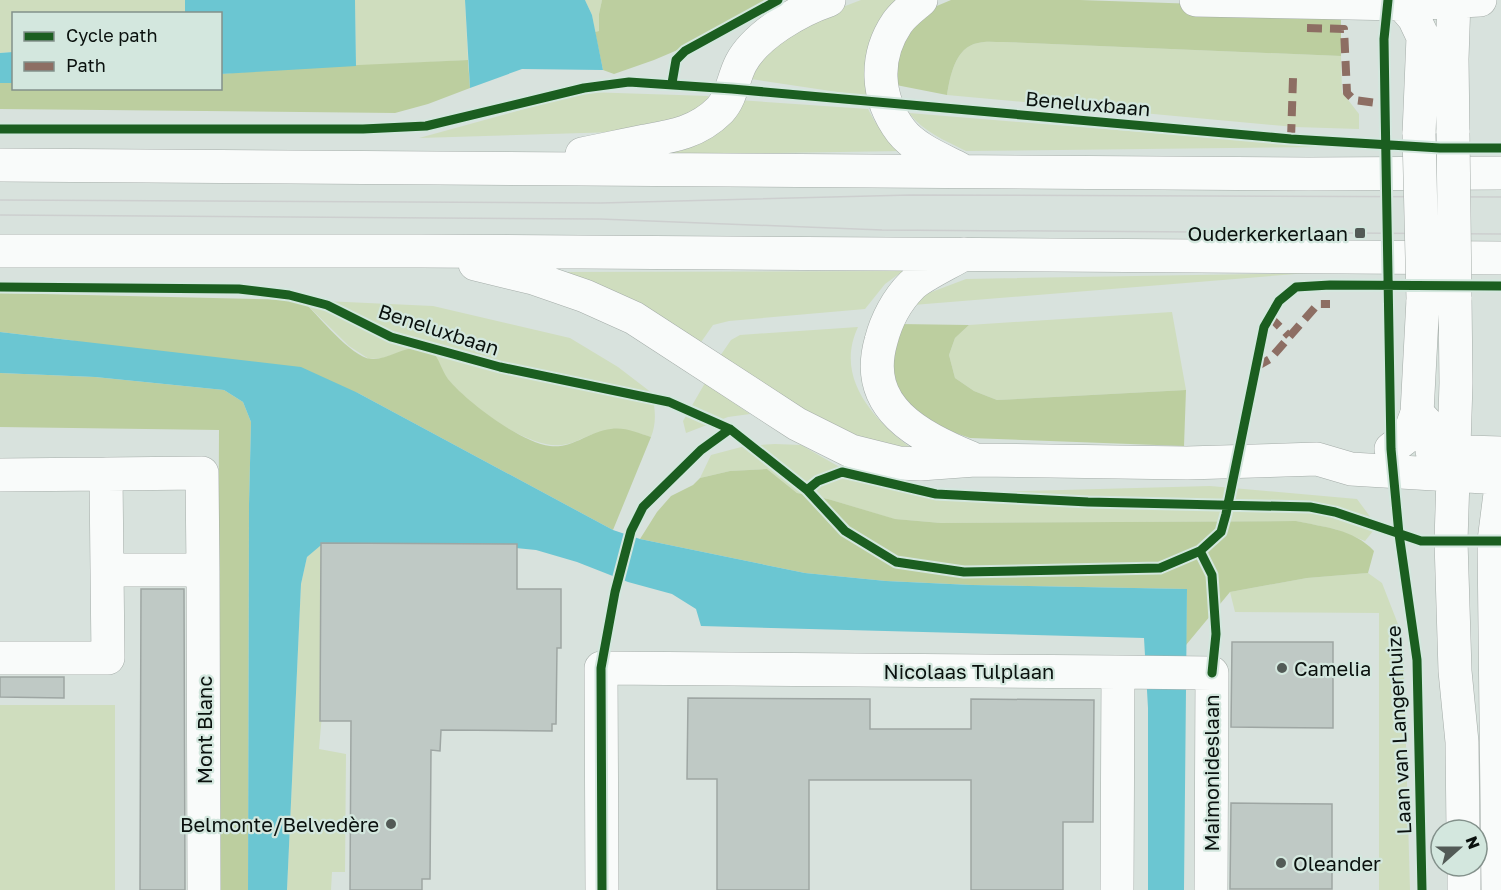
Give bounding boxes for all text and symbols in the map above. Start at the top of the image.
legend [12,12,222,90]
text: Cycle path [66,24,158,46]
text: Path [66,54,106,76]
street label: Beneluxbaan [1024,86,1152,120]
place label: Ouderkerkerlaan [1188,221,1348,245]
marker: Ouderkerkerlaan [1353,226,1367,240]
street label: Beneluxbaan [376,298,502,360]
street label: Laan van Langerhuize [1381,625,1415,835]
place label: Camelia [1294,656,1371,680]
street label: Nicolaas Tulplaan [884,659,1054,683]
marker: Camelia [1275,661,1289,675]
street label: Mont Blanc [192,676,216,784]
street label: Maimonideslaan [1199,694,1223,852]
place label: Belmonte/Belvedère [180,812,379,836]
marker: Belmonte/Belvedère [384,817,398,831]
north arrow [1429,818,1489,878]
text: N [1461,833,1485,852]
place label: Oleander [1293,851,1381,875]
marker: Oleander [1274,856,1288,870]

